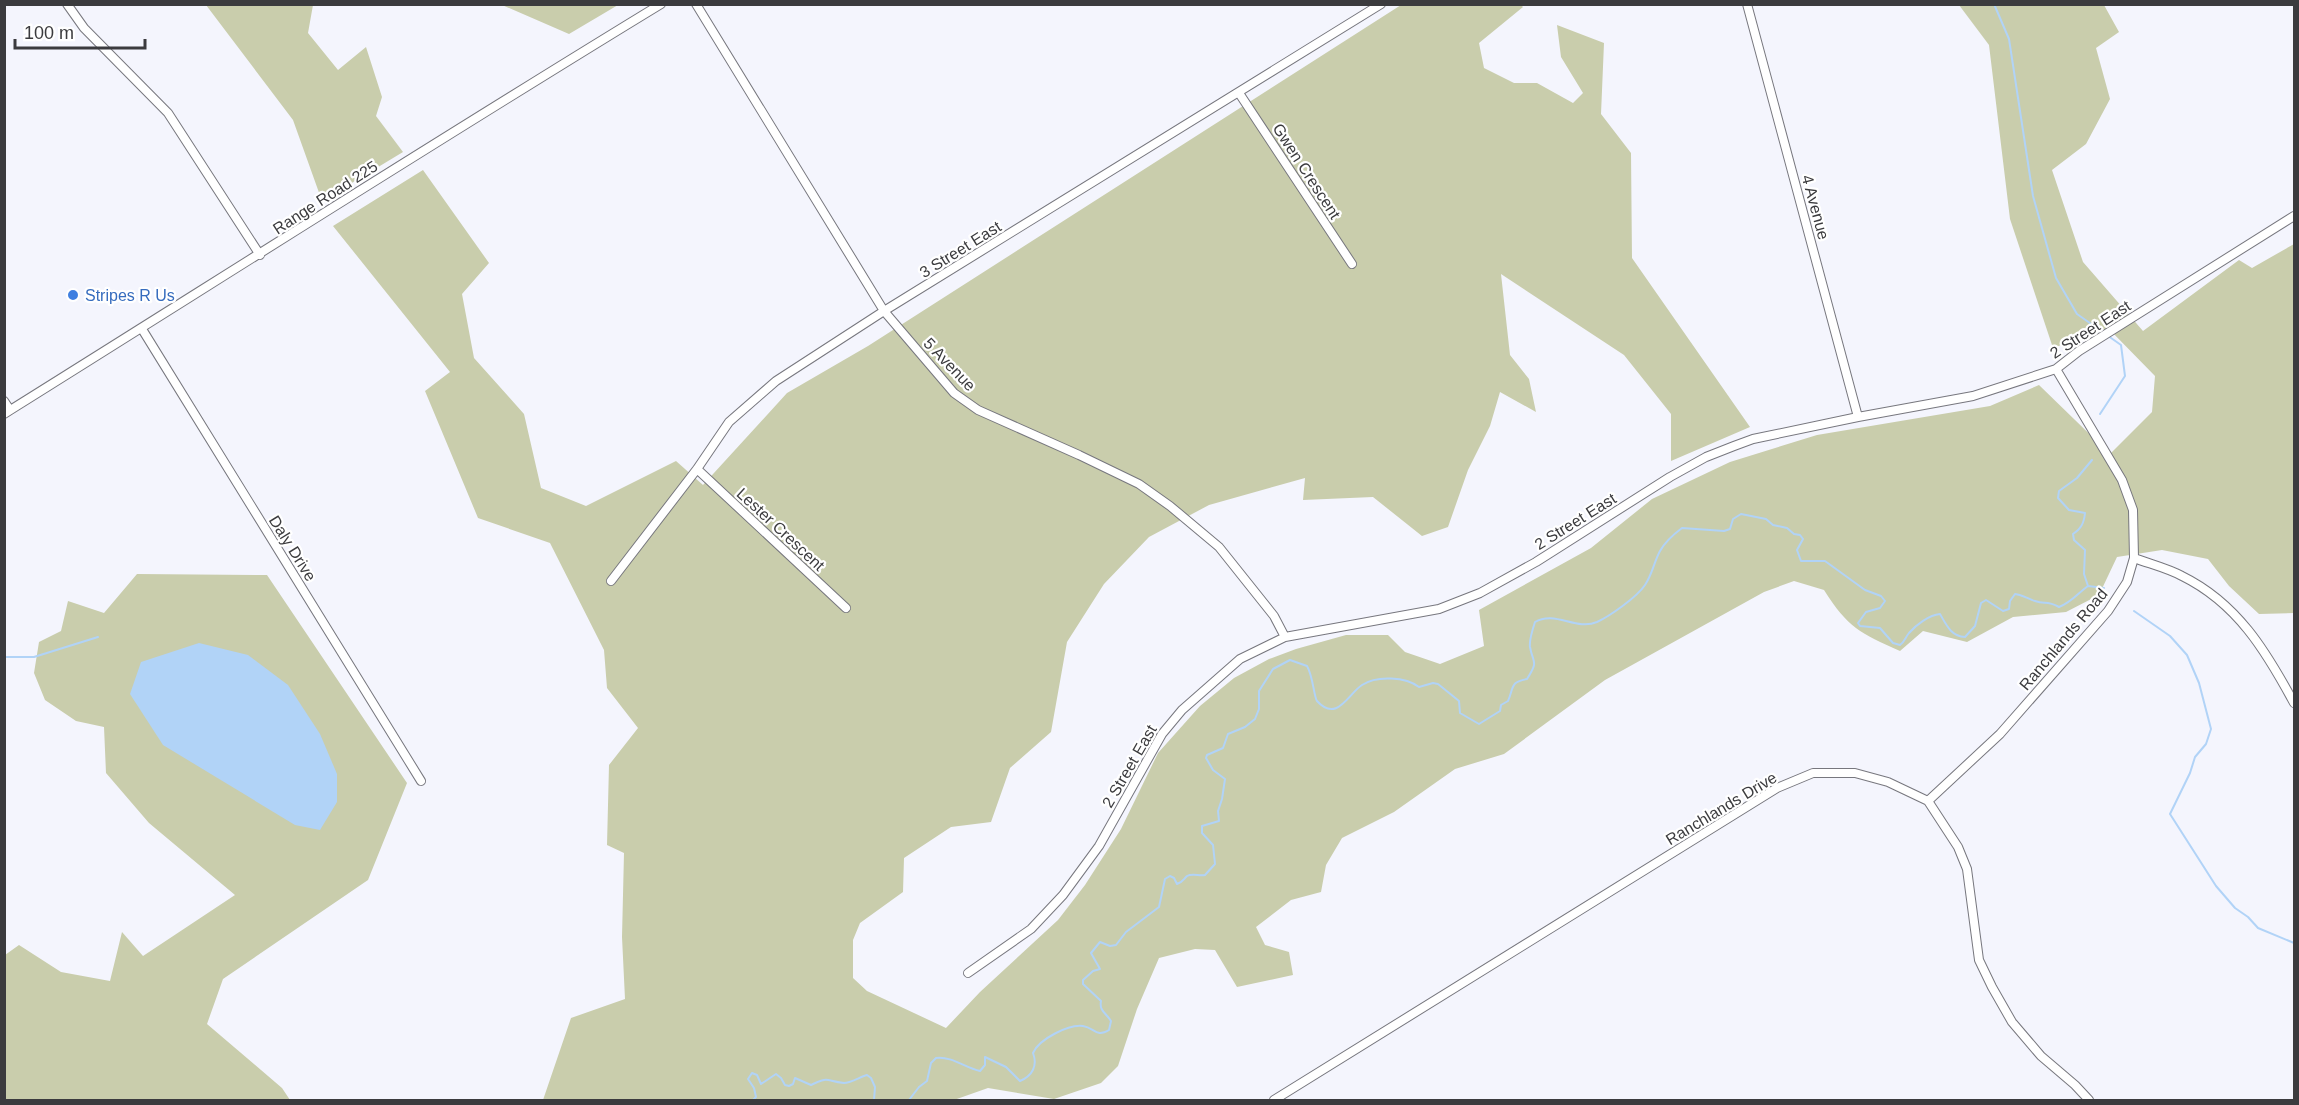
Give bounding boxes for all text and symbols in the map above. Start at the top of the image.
scale bar [15,12,146,50]
text: 100 m [24,23,74,43]
street label: Gwen Crescent [1269,120,1344,223]
street label: Range Road 225 [270,157,381,237]
street label: 4 Avenue [1799,173,1832,242]
street label: 3 Street East [917,217,1004,281]
place label: Stripes R Us [85,287,175,304]
marker: Stripes R Us [66,288,80,302]
street label: 2 Street East [2047,297,2134,362]
street label: 5 Avenue [920,335,979,394]
street label: Lester Crescent [734,485,828,574]
street label: 2 Street East [1532,489,1619,553]
street label: Daly Drive [266,512,319,584]
street label: Ranchlands Road [2016,585,2111,694]
street label: 2 Street East [1099,721,1160,811]
street label: Ranchlands Drive [1663,769,1780,848]

